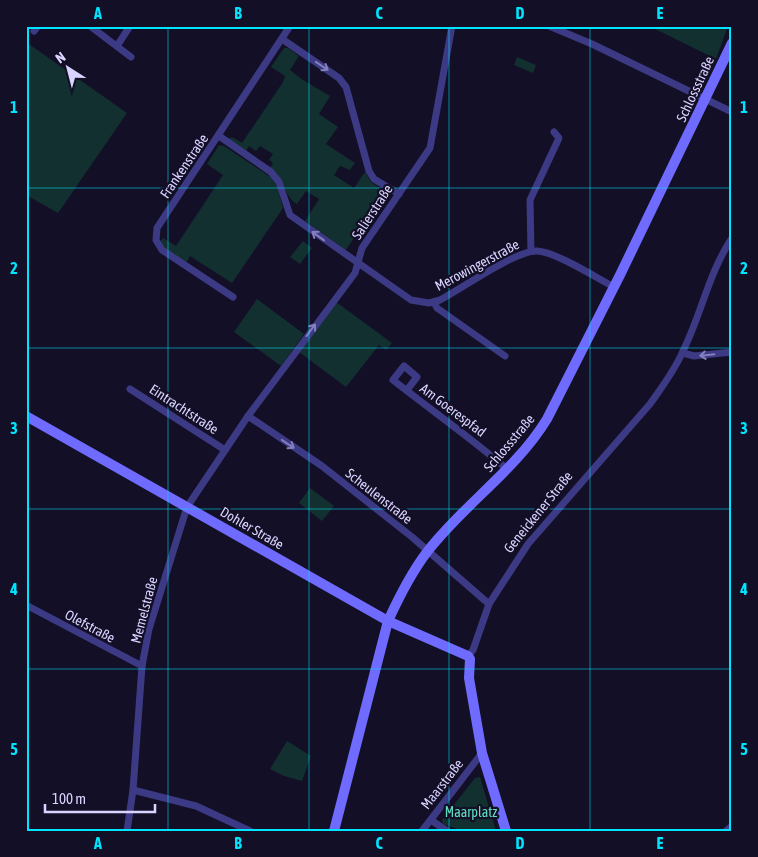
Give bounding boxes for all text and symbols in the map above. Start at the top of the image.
text: A [93,4,102,22]
text: B [234,4,242,22]
text: C [375,4,383,22]
text: D [516,4,525,22]
text: E [657,4,664,22]
north arrow [42,42,92,92]
text: N [52,49,68,66]
street label: Schlossstraße [673,54,717,124]
one-way arrow [315,61,329,71]
text: 1 [10,98,18,116]
text: 1 [740,98,748,116]
street label: Frankenstraße [157,131,211,201]
street label: Salierstraße [348,182,396,242]
one-way arrow [312,231,326,241]
street label: Merowingerstraße [432,236,522,294]
text: 2 [10,259,18,277]
text: 2 [740,259,748,277]
one-way arrow [306,323,316,337]
one-way arrow [699,350,715,359]
street label: Am Goerespfad [417,380,489,440]
street label: Eintrachtstraße [147,381,221,437]
street label: Schlossstraße [480,411,538,475]
text: 3 [10,419,18,437]
text: 3 [740,419,748,437]
one-way arrow [281,439,295,449]
street label: Scheulenstraße [343,465,415,527]
street label: Geneickener Straße [500,468,576,556]
street label: Dohler Straße [218,503,286,553]
street label: Memelstraße [127,575,161,645]
text: 4 [9,580,18,598]
text: 4 [739,580,748,598]
street label: Olefstraße [62,606,118,646]
text: 5 [10,740,18,758]
text: 5 [740,740,748,758]
street label: Maarstraße [418,756,466,812]
scale bar [45,782,155,814]
text: 100 m [52,790,86,807]
park label: Maarplatz [445,804,497,820]
text: A [93,834,102,852]
text: B [234,834,242,852]
text: C [375,834,383,852]
text: D [516,834,525,852]
text: E [657,834,664,852]

